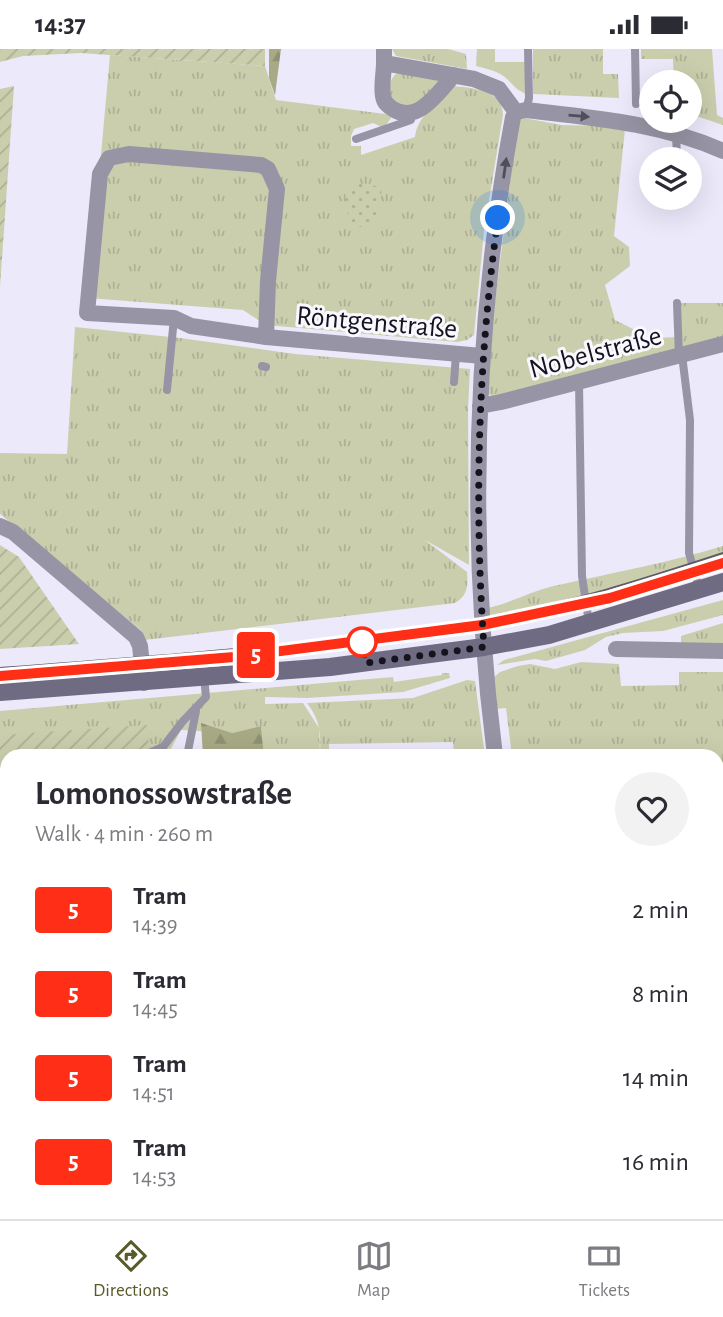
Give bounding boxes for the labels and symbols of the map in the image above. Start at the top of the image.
one-way arrow [568,111,590,122]
one-way arrow [500,156,511,178]
your location [480,200,515,235]
street label: Röntgenstraße [295,302,458,344]
street label: Nobelstraße [526,322,665,384]
unlabelled marker [347,627,377,657]
line badge: 5 [233,632,279,678]

